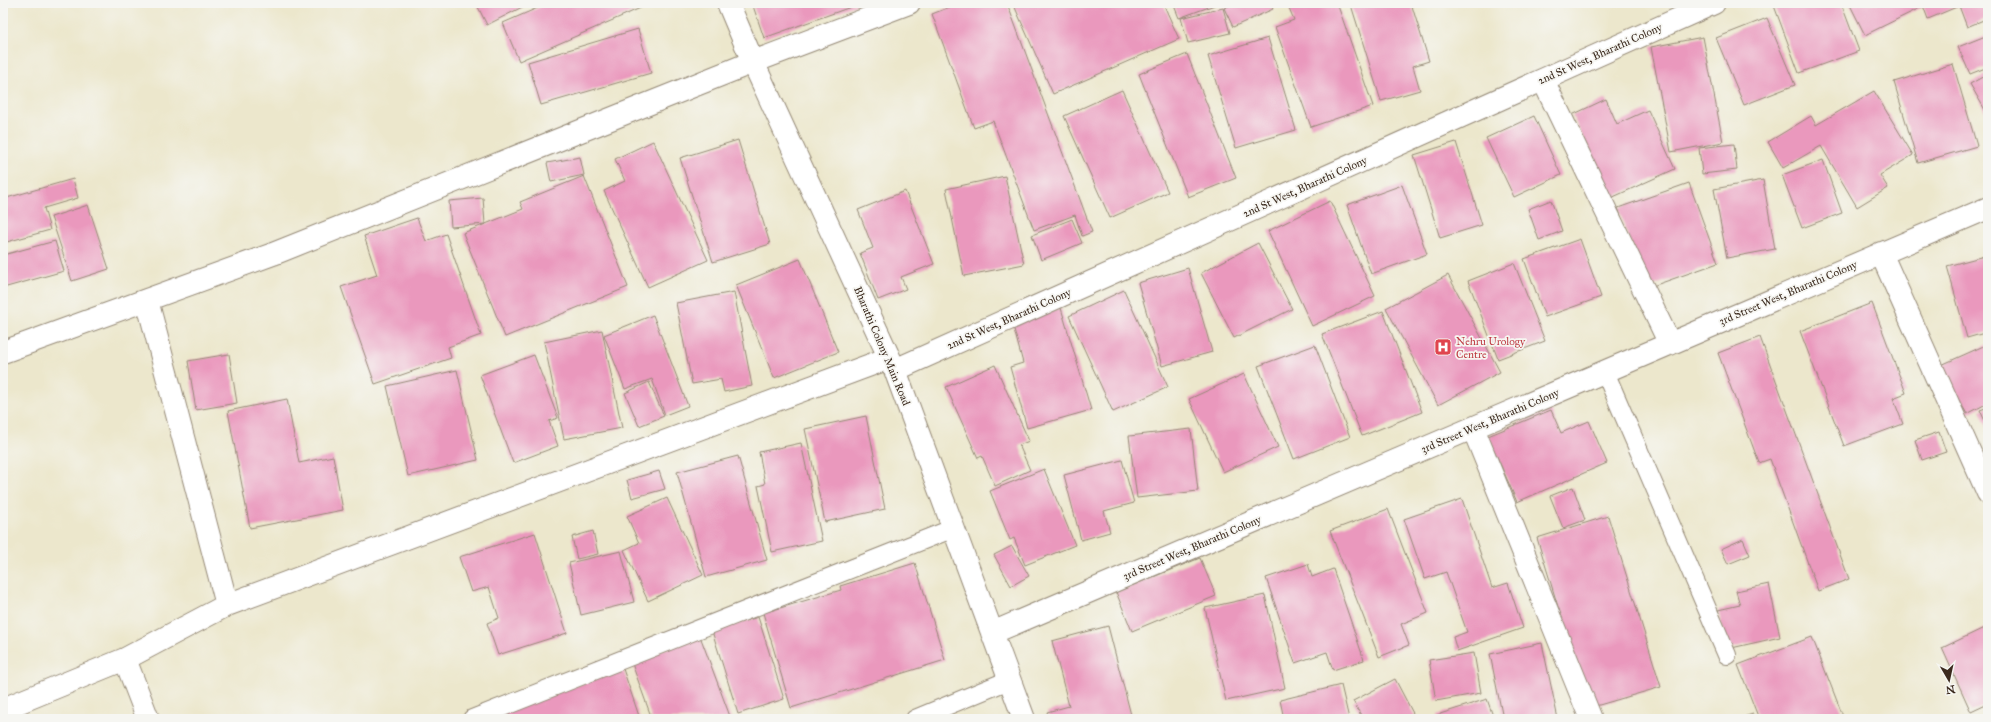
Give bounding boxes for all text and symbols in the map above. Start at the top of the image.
street label: 2nd St West, Bharathi Colony [1536,20,1665,87]
street label: 2nd St West, Bharathi Colony [1241,153,1370,220]
street label: 3rd Street West, Bharathi Colony [1717,258,1860,328]
street label: Bharathi Colony Main Road [851,285,913,408]
street label: 2nd St West, Bharathi Colony [945,285,1074,352]
place label: Nehru Urology Centre [1456,335,1526,361]
hospital icon: Nehru Urology Centre [1433,337,1453,357]
street label: 3rd Street West, Bharathi Colony [1419,386,1562,456]
street label: 3rd Street West, Bharathi Colony [1121,513,1264,583]
north arrow [1929,660,1969,700]
text: N [1944,682,1956,697]

